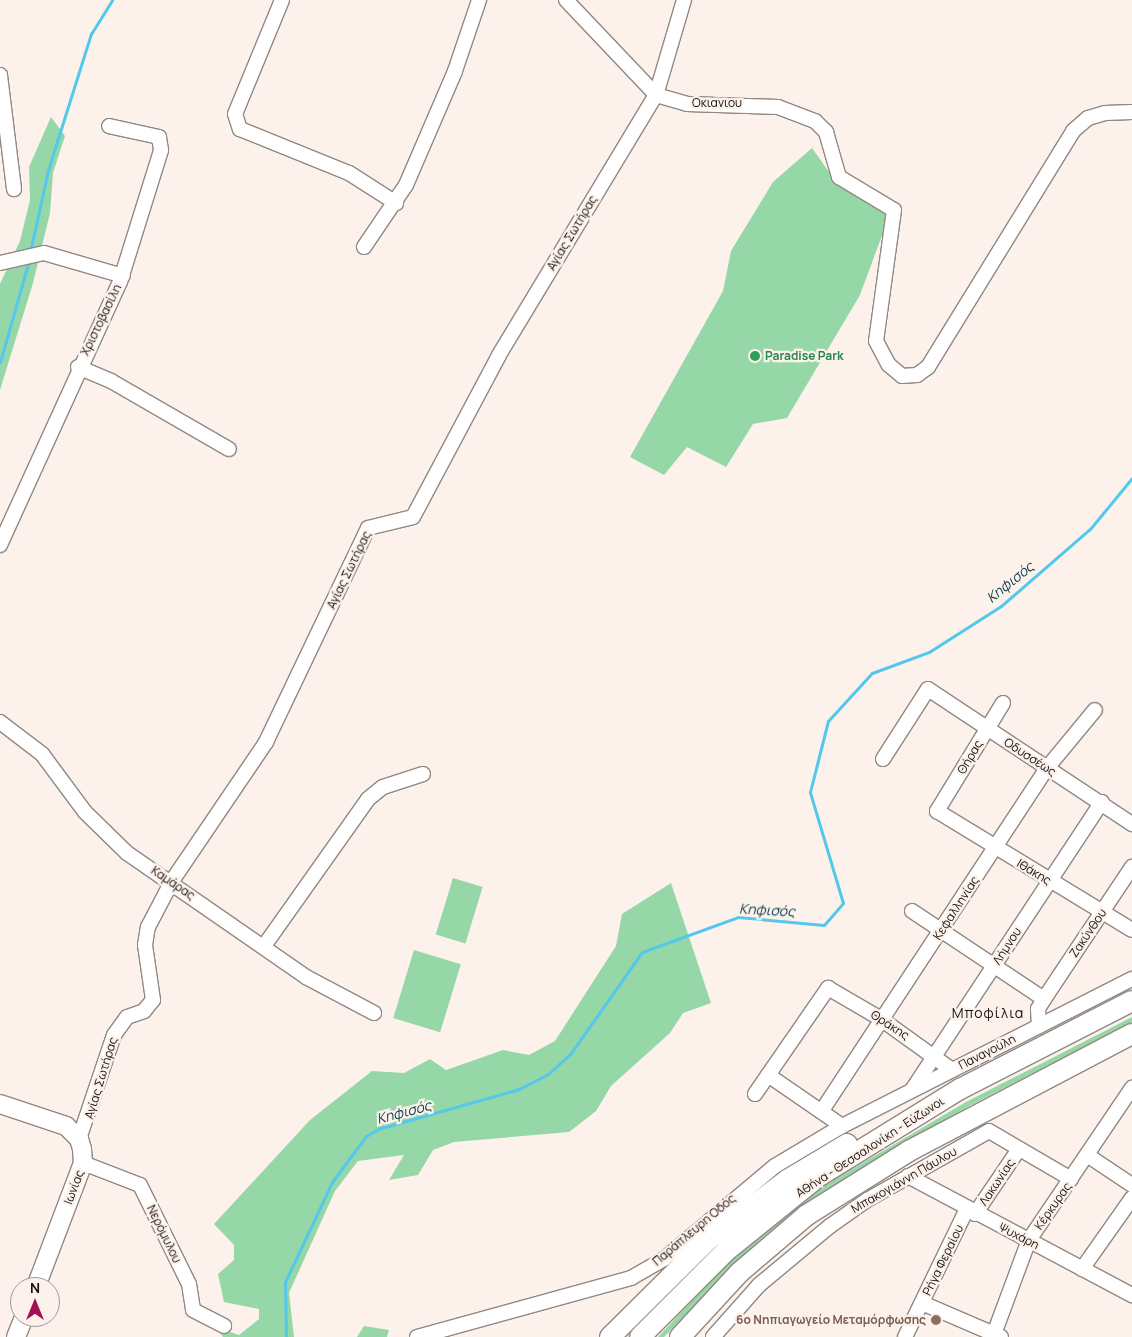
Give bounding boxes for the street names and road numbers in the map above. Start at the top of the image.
street label: Οκιανιου [692,96,742,110]
street label: Αγίας Σωτήρας [544,193,600,273]
street label: Χριστοβασίλη [78,282,124,358]
street label: Αγίας Σωτήρας [324,529,374,611]
street label: Οδυσσέως [1001,735,1059,779]
street label: Θήρας [954,737,986,777]
street label: Ιθάκης [1014,856,1054,888]
street label: Καμάρας [148,863,198,903]
street label: Κεφαλληνίας [930,873,982,943]
street label: Ζακύνθου [1066,906,1110,960]
street label: Λήμνου [990,925,1024,967]
street label: Θράκης [868,1007,912,1043]
street label: Παναγούλη [956,1031,1018,1073]
street label: Αγίας Σωτήρας [82,1035,120,1121]
street label: Αθήνα - Θεσσαλονίκη - Εύζωνοι [793,1094,947,1200]
street label: Μπακογιάννη Πάυλου [849,1144,959,1216]
street label: Λακωνίας [976,1156,1018,1208]
street label: Ιωνίας [61,1168,87,1206]
street label: Κέρκυρας [1031,1180,1075,1232]
street label: Παράπλευρη Οδός [650,1191,738,1269]
street label: Νερόμυλου [144,1203,184,1265]
street label: Ψυχάρη [996,1220,1042,1252]
street label: Ρήγα Φεραίου [920,1222,966,1298]

